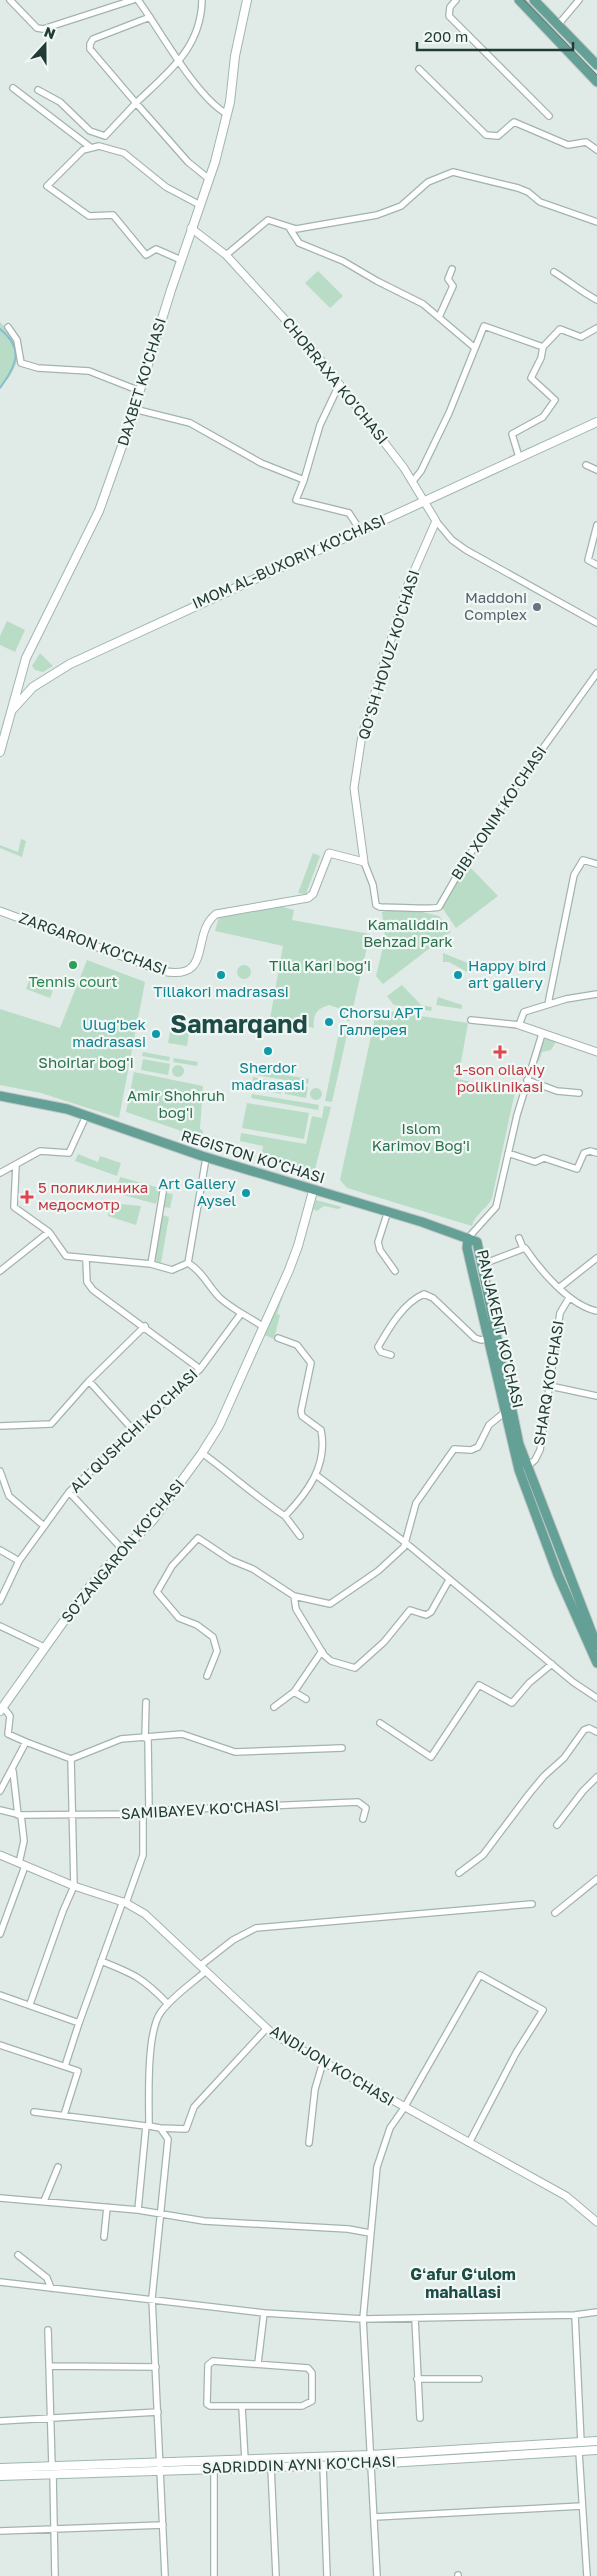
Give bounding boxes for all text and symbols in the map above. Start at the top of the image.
north arrow [20,20,70,70]
scale bar [417,20,573,52]
text: N [42,23,58,42]
text: 200 m [424,27,468,45]
street label: CHORRAXA KO'CHASI [279,313,392,447]
street label: DAXBET KO'CHASI [113,315,169,448]
street label: IMOM AL-BUXORIY KO'CHASI [189,510,388,612]
street label: QO'SH HOVUZ KO'CHASI [354,568,422,742]
place label: Maddohi Complex [464,588,527,623]
marker: Maddohi Complex [531,601,543,613]
street label: BIBI XONIM KO'CHASI [447,742,550,883]
street label: ZARGARON KO'CHASI [17,908,170,978]
park label: Kamaliddin Behzad Park [363,915,453,950]
park label: Tilla Kari bog'i [269,956,371,974]
place label: Happy bird art gallery [468,956,546,991]
marker: Tennis court [67,959,79,971]
marker: Tillаkori madrasasi [215,969,227,981]
marker: Happy bird art gallery [452,969,464,981]
place label: Tennis court [28,972,118,990]
place label: Tillаkori madrasasi [153,982,289,1000]
place label: Chorsu АРТ Галлерея [339,1003,423,1038]
district label: Samarqand [170,1008,308,1039]
place label: Ulug'bek mаdrаsasi [72,1015,147,1050]
marker: Chorsu АРТ Галлерея [323,1016,335,1028]
marker: Ulug'bek mаdrаsasi [150,1028,162,1040]
marker: Sherdor madrasasi [262,1045,274,1057]
marker: 1-son oilaviy poliklinikasi [493,1045,507,1059]
park label: Shoirlar bog'i [38,1053,134,1071]
place label: Sherdor madrasasi [231,1058,305,1093]
place label: 1-son oilaviy poliklinikasi [455,1060,545,1095]
park label: Amir Shohruh bog'i [127,1086,225,1121]
park label: Islom Karimov Bog'i [372,1119,470,1154]
street label: REGISTON KO'CHASI [179,1126,327,1187]
place label: Art Gallery Aysel [158,1174,237,1209]
place label: 5 поликлиника медосмотр [38,1178,148,1213]
marker: Art Gallery Aysel [240,1187,252,1199]
marker: 5 поликлиника медосмотр [20,1190,34,1204]
street label: PANJAKENT KO'CHASI [474,1248,528,1410]
street label: SHARQ KO'CHASI [529,1319,567,1447]
street label: ALI QUSHCHI KO'CHASI [66,1365,201,1496]
street label: SO'ZANGARON KO'CHASI [57,1475,187,1626]
street label: SAMIBAYEV KO'CHASI [120,1796,279,1822]
street label: ANDIJON KO'CHASI [267,2021,398,2109]
district label: Gʻafur Gʻulom mahallasi [410,2264,516,2302]
street label: SADRIDDIN AYNI KO'CHASI [202,2452,396,2476]

